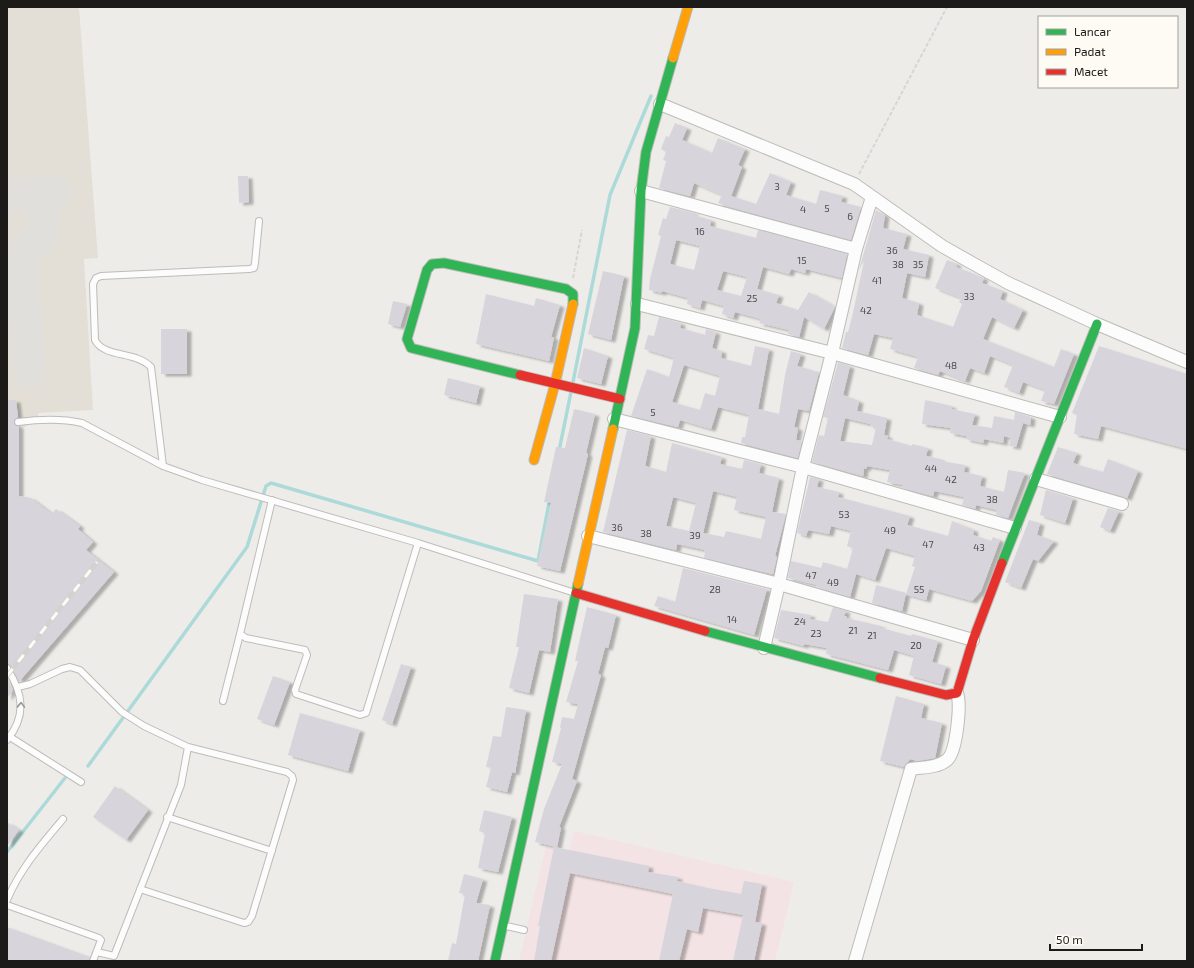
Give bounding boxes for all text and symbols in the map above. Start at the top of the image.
legend [1038,16,1178,88]
text: Lancar [1074,24,1111,38]
text: Padat [1074,44,1106,58]
text: Macet [1074,64,1108,78]
house number: 3 [774,180,780,192]
house number: 5 [824,202,830,214]
house number: 4 [800,203,806,215]
house number: 6 [847,210,853,222]
house number: 16 [695,225,705,237]
house number: 36 [886,244,898,256]
house number: 15 [797,254,807,266]
house number: 38 [892,258,904,270]
house number: 35 [913,258,923,270]
house number: 41 [872,274,882,286]
house number: 33 [963,290,975,302]
house number: 25 [747,292,757,304]
house number: 42 [860,304,872,316]
house number: 48 [945,359,957,371]
house number: 5 [650,406,656,418]
house number: 44 [925,462,937,474]
house number: 42 [945,473,957,485]
house number: 38 [986,493,998,505]
house number: 53 [839,508,849,520]
house number: 36 [611,521,623,533]
house number: 49 [884,524,896,536]
house number: 38 [640,527,652,539]
house number: 39 [689,529,701,541]
house number: 47 [922,538,934,550]
house number: 43 [973,541,985,553]
house number: 47 [805,569,817,581]
house number: 49 [827,576,839,588]
house number: 28 [709,583,721,595]
house number: 55 [914,583,924,595]
house number: 14 [727,613,737,625]
house number: 24 [794,615,806,627]
house number: 21 [848,624,858,636]
house number: 23 [810,627,822,639]
house number: 21 [867,629,877,641]
house number: 20 [910,639,922,651]
one-way arrow [16,702,25,708]
scale bar [1050,926,1142,952]
text: 50 m [1056,932,1083,946]

